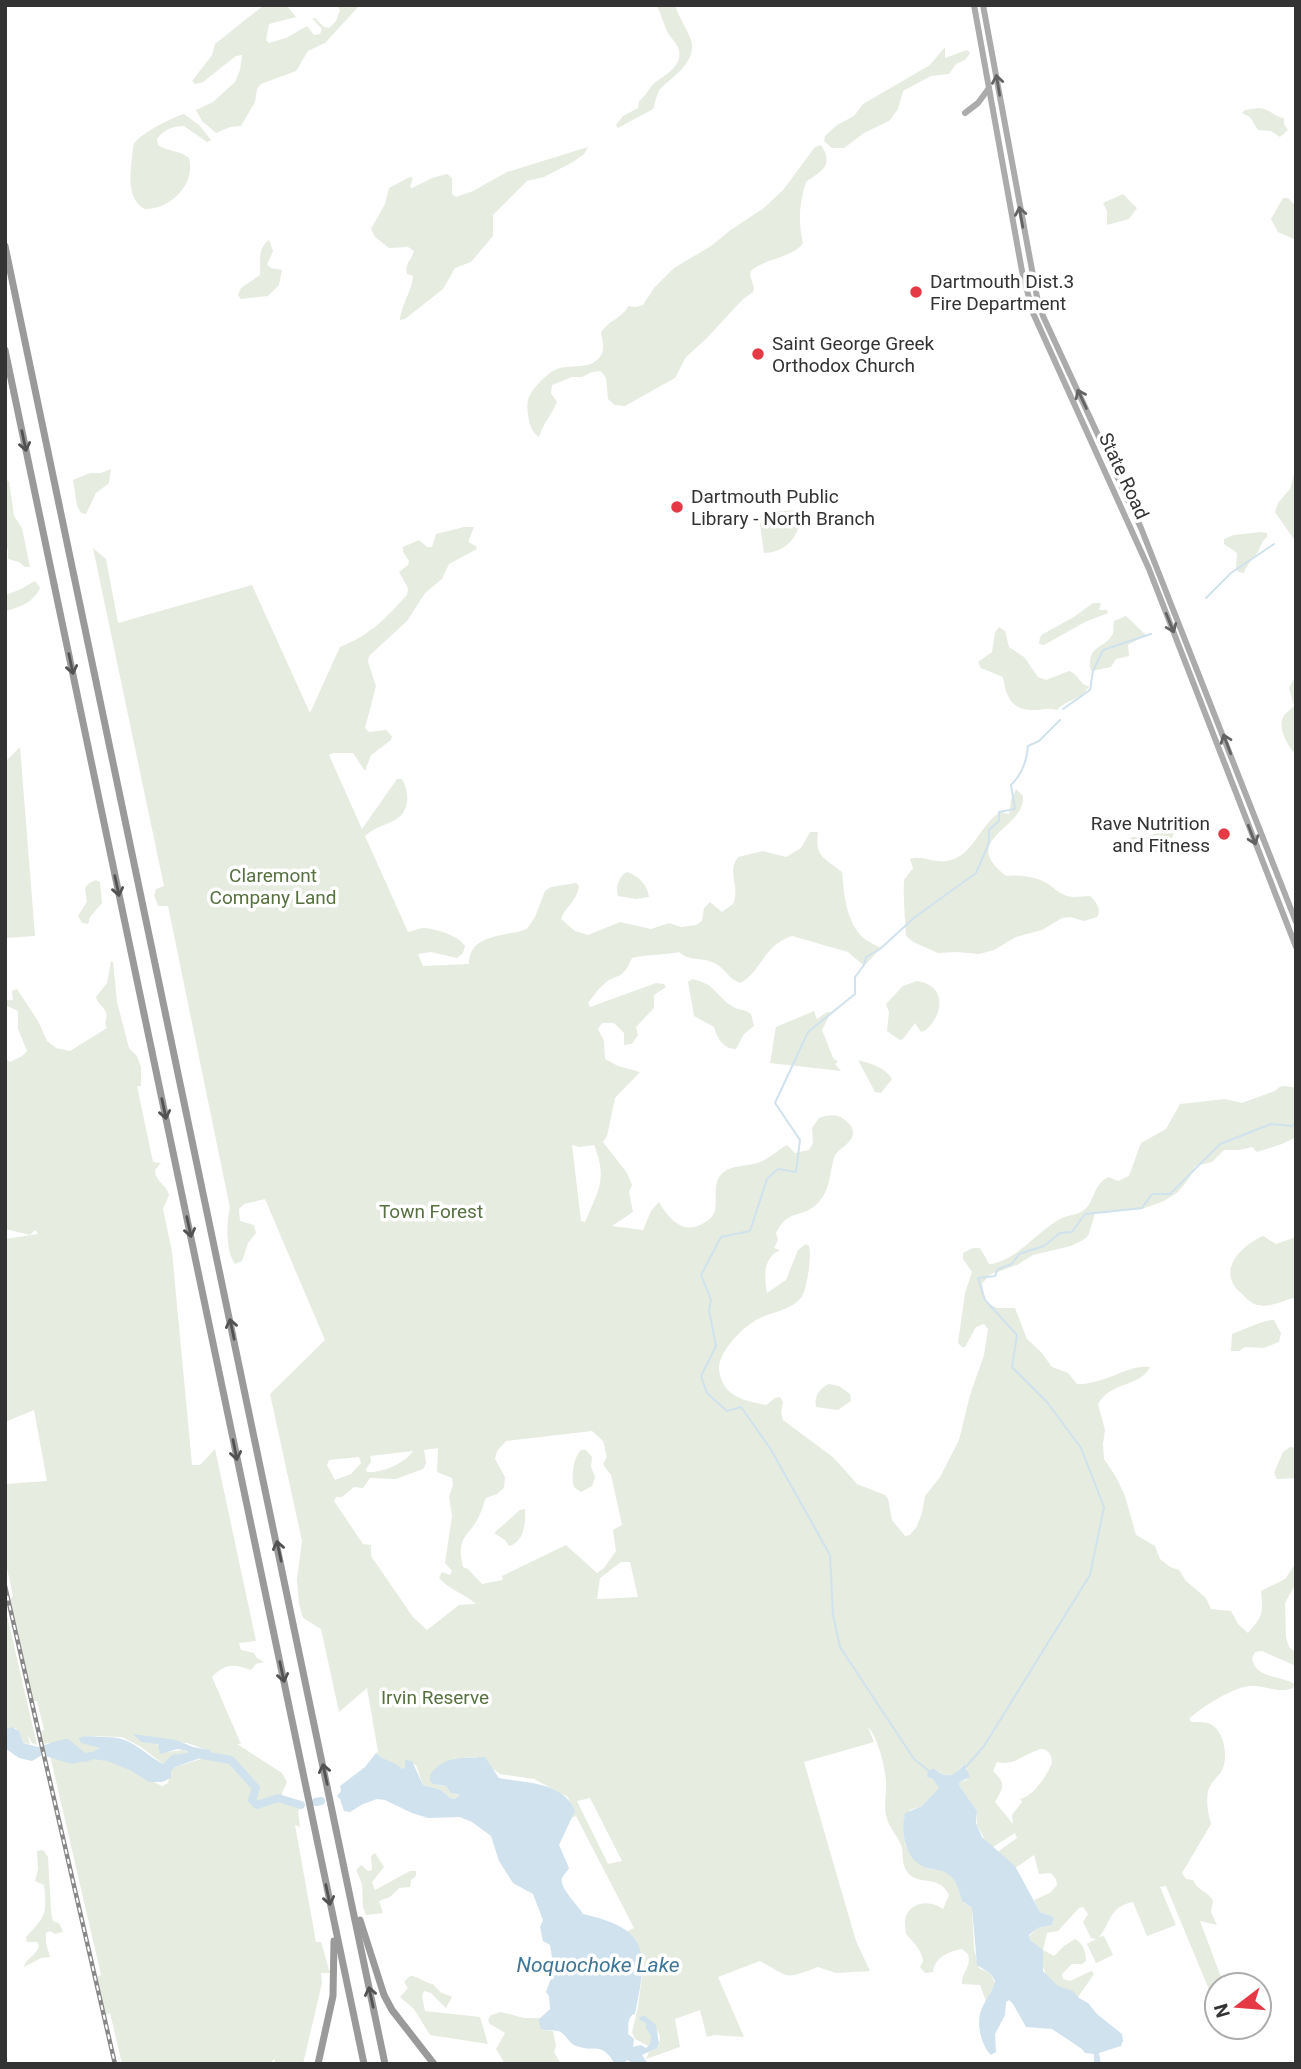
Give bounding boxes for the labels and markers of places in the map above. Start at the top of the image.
place label: Dartmouth Dist.3 Fire Department [930,270,1074,315]
marker: Dartmouth Dist.3 Fire Department [908,284,924,300]
place label: Saint George Greek Orthodox Church [772,332,935,377]
marker: Saint George Greek Orthodox Church [750,346,766,362]
place label: Dartmouth Public Library - North Branch [691,485,875,530]
marker: Dartmouth Public Library - North Branch [669,499,685,515]
place label: Rave Nutrition and Fitness [1091,812,1210,857]
marker: Rave Nutrition and Fitness [1216,826,1232,842]

